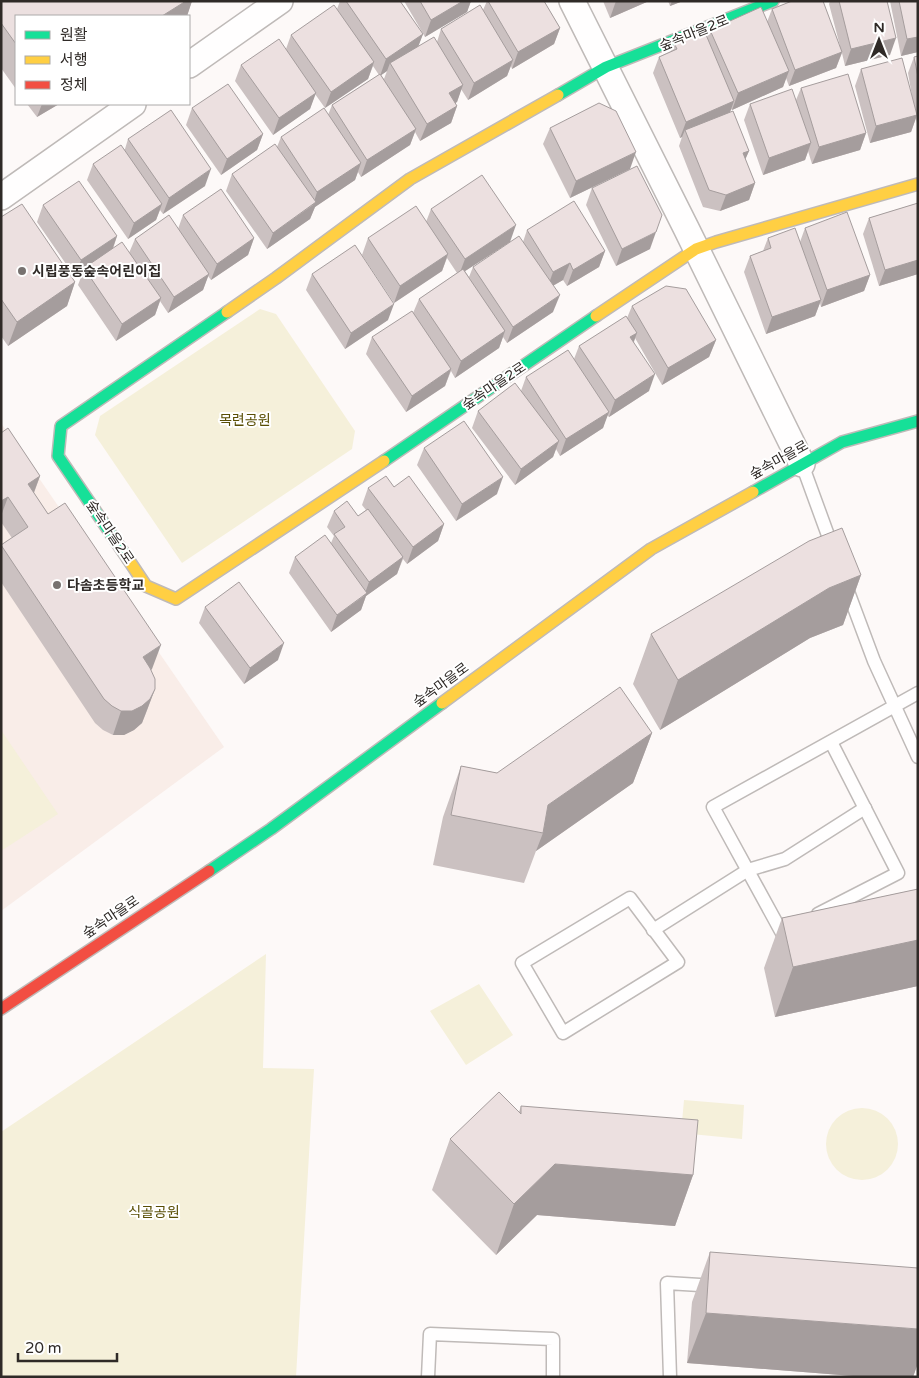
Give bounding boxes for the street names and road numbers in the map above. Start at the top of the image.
street label: 숲속마을2로 [657,11,731,55]
street label: 숲속마을2로 [459,358,529,414]
street label: 숲속마을로 [747,437,811,483]
street label: 숲속마을2로 [82,497,138,567]
street label: 숲속마을로 [410,659,472,711]
street label: 숲속마을로 [80,892,143,942]

